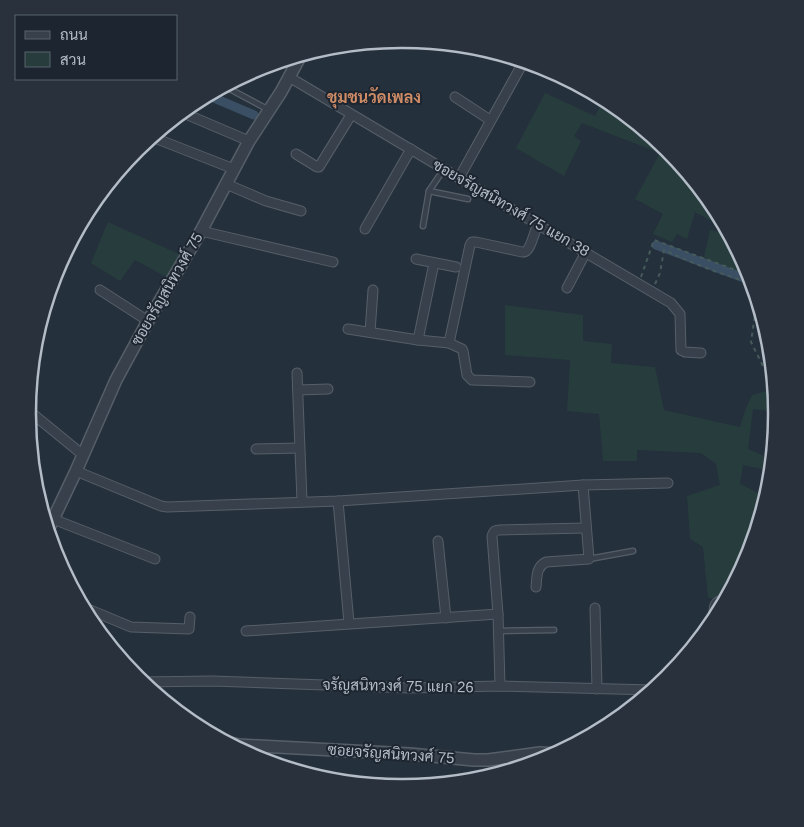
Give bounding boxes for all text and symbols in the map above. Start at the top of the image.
legend [15,15,178,80]
text: ถนน [60,26,88,43]
text: สวน [60,51,86,68]
district label: ชุมชนวัดเพลง [327,87,421,109]
street label: ซอยจรัญสนิทวงศ์ 75 แยก 38 [429,155,593,260]
street label: ซอยจรัญสนิทวงศ์ 75 [127,229,207,349]
street label: จรัญสนิทวงศ์ 75 แยก 26 [322,675,474,696]
street label: ซอยจรัญสนิทวงศ์ 75 [327,740,455,767]

